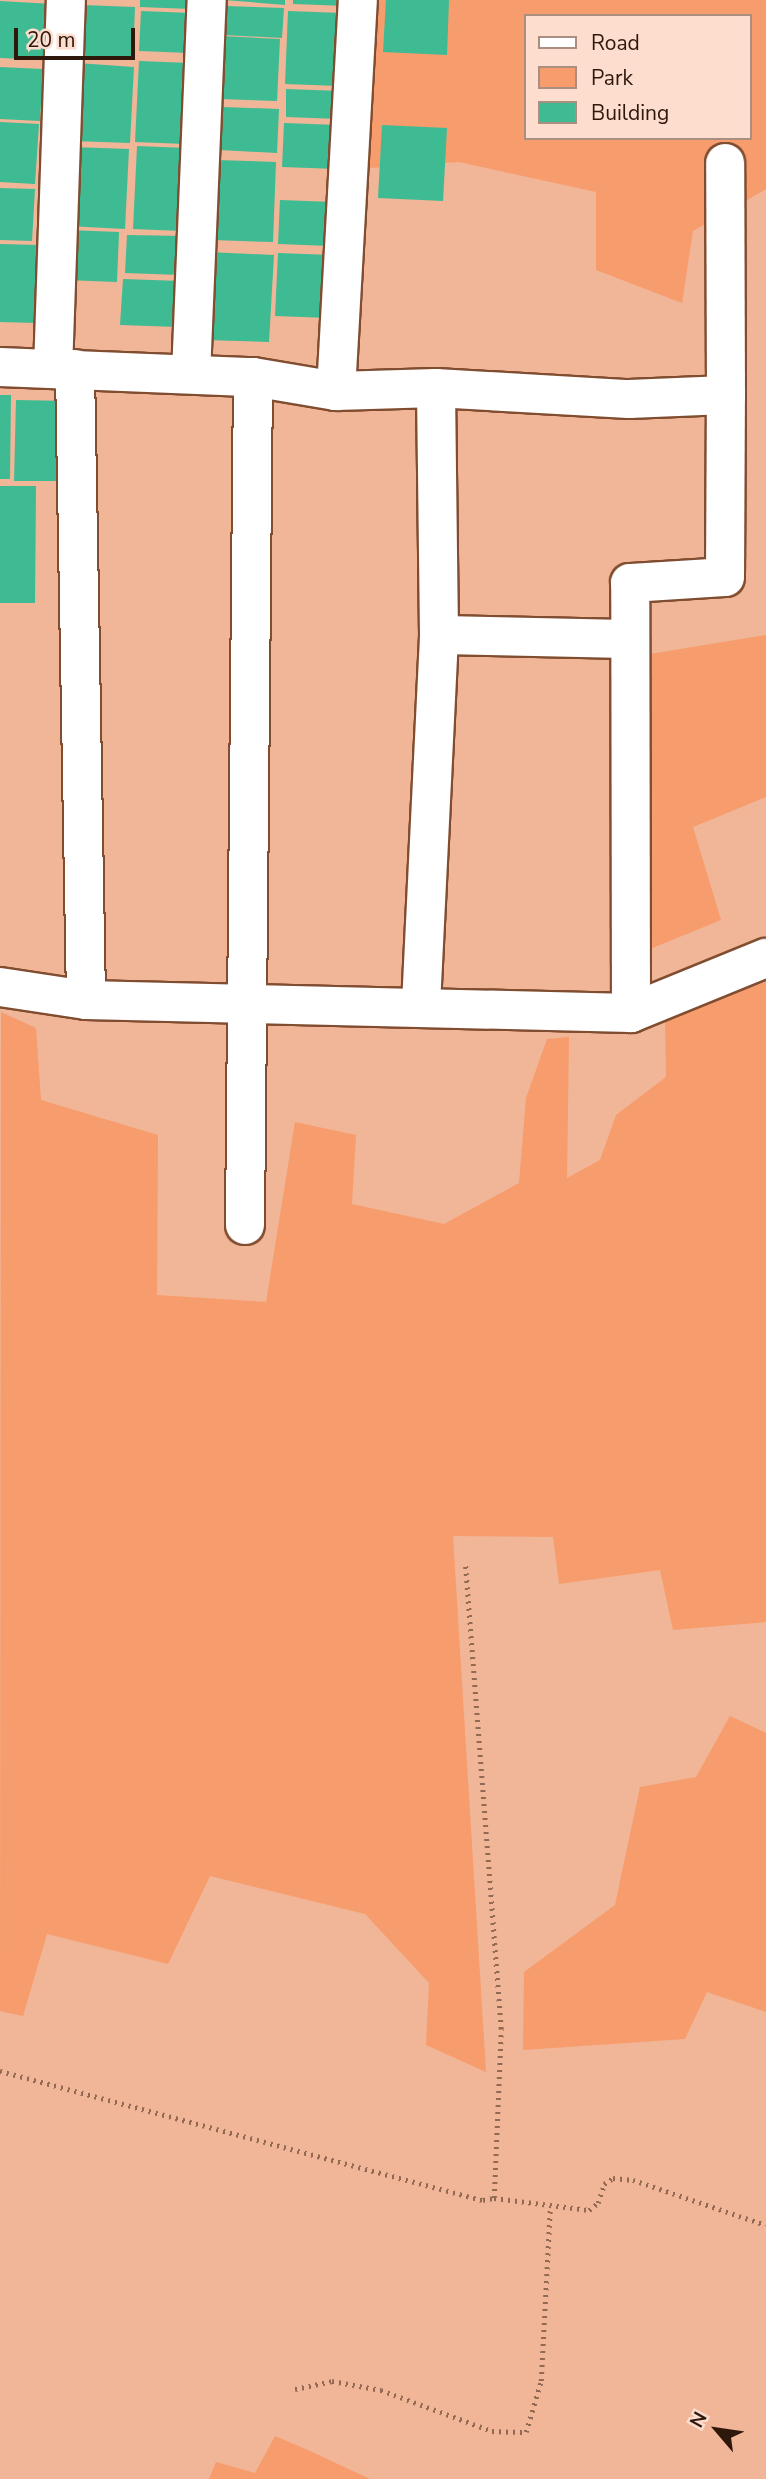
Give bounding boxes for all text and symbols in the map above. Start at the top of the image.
scale bar [18,14,138,58]
legend [524,14,752,140]
text: 20 m [27,26,76,54]
text: Road [591,29,640,57]
text: Park [591,64,633,92]
text: Building [591,99,669,127]
north arrow [682,2395,752,2465]
text: N [684,2407,713,2432]

